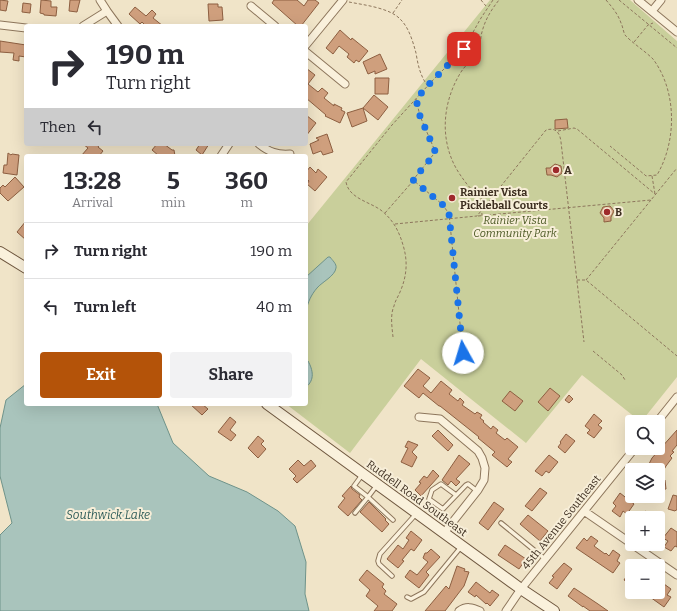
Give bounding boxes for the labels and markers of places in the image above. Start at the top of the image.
pin [447,32,481,66]
place label: A [564,164,572,177]
marker: A [551,165,561,175]
place label: Rainier Vista Pickleball Courts [460,186,549,212]
marker: Rainier Vista Pickleball Courts [447,193,457,203]
place label: B [615,206,622,219]
marker: B [602,207,612,217]

